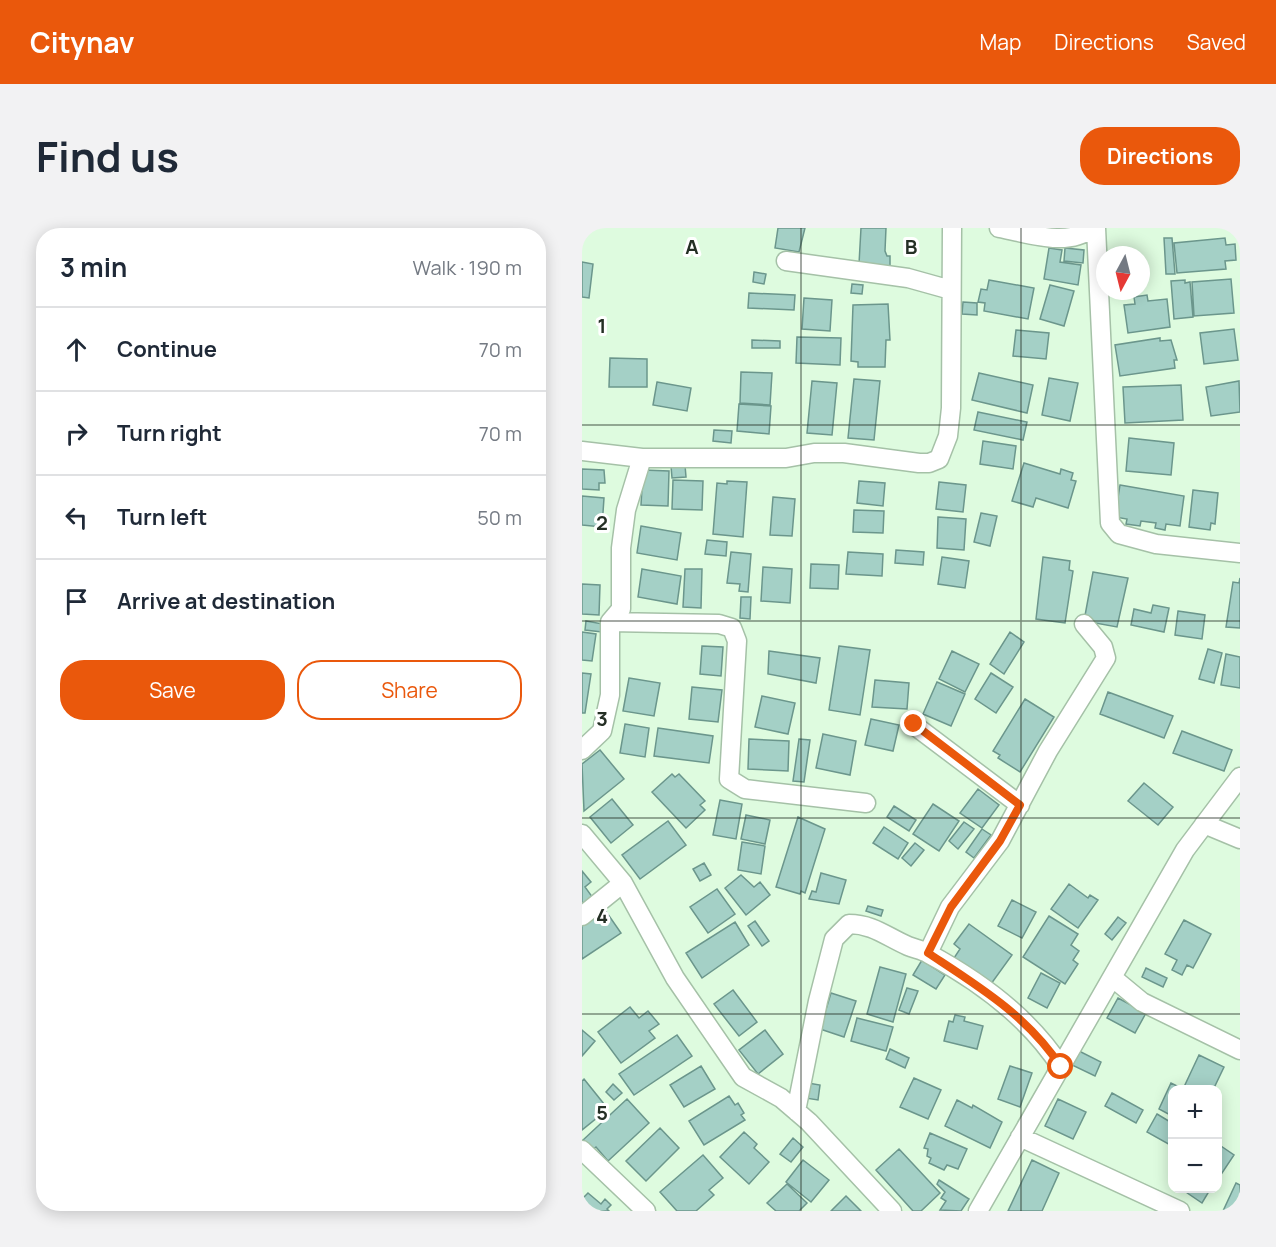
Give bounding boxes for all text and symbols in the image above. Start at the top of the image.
text: Citynav [30,23,134,61]
text: Map [980,28,1021,56]
text: Directions [1054,28,1154,56]
text: Saved [1187,28,1246,56]
text: Find us [36,127,179,185]
button: Directions [1080,127,1240,185]
text: A [685,233,699,260]
text: B [905,233,918,260]
north arrow [1096,246,1150,300]
text: 3 min [60,249,127,285]
text: Walk · 190 m [413,254,522,281]
text: 1 [598,312,606,339]
icon: ahead [60,333,93,366]
text: Continue [117,334,217,364]
text: 70 m [479,336,522,363]
icon: right [60,417,93,450]
text: Turn right [117,418,222,448]
text: 70 m [479,420,522,447]
icon: left [60,501,93,534]
text: Turn left [117,502,207,532]
text: 50 m [477,504,522,531]
text: 2 [596,509,608,536]
icon: arrive [60,585,93,618]
text: Arrive at destination [117,586,335,616]
button: Save [60,660,285,720]
button: Share [297,660,522,720]
text: 3 [596,705,608,732]
route end [900,710,926,736]
text: 4 [596,902,608,929]
route start [1047,1053,1073,1079]
map controls [1168,1085,1222,1193]
button: + [1168,1085,1222,1139]
text: 5 [596,1099,608,1126]
button: − [1168,1139,1222,1193]

